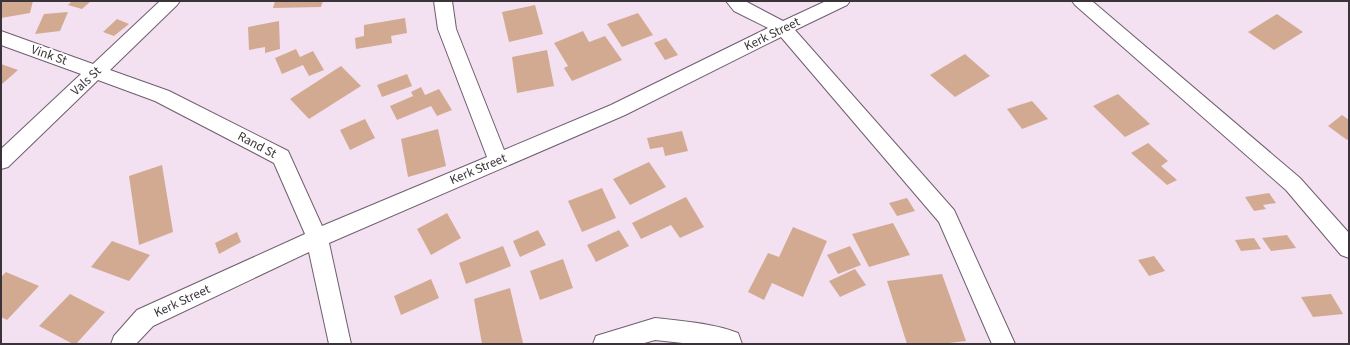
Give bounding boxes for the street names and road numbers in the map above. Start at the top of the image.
street label: Kerk Street [741,12,803,55]
street label: Vink St [29,40,70,70]
street label: Vals St [67,62,106,100]
street label: Rand St [234,127,280,163]
street label: Kerk Street [447,149,510,189]
street label: Kerk Street [151,280,214,322]

